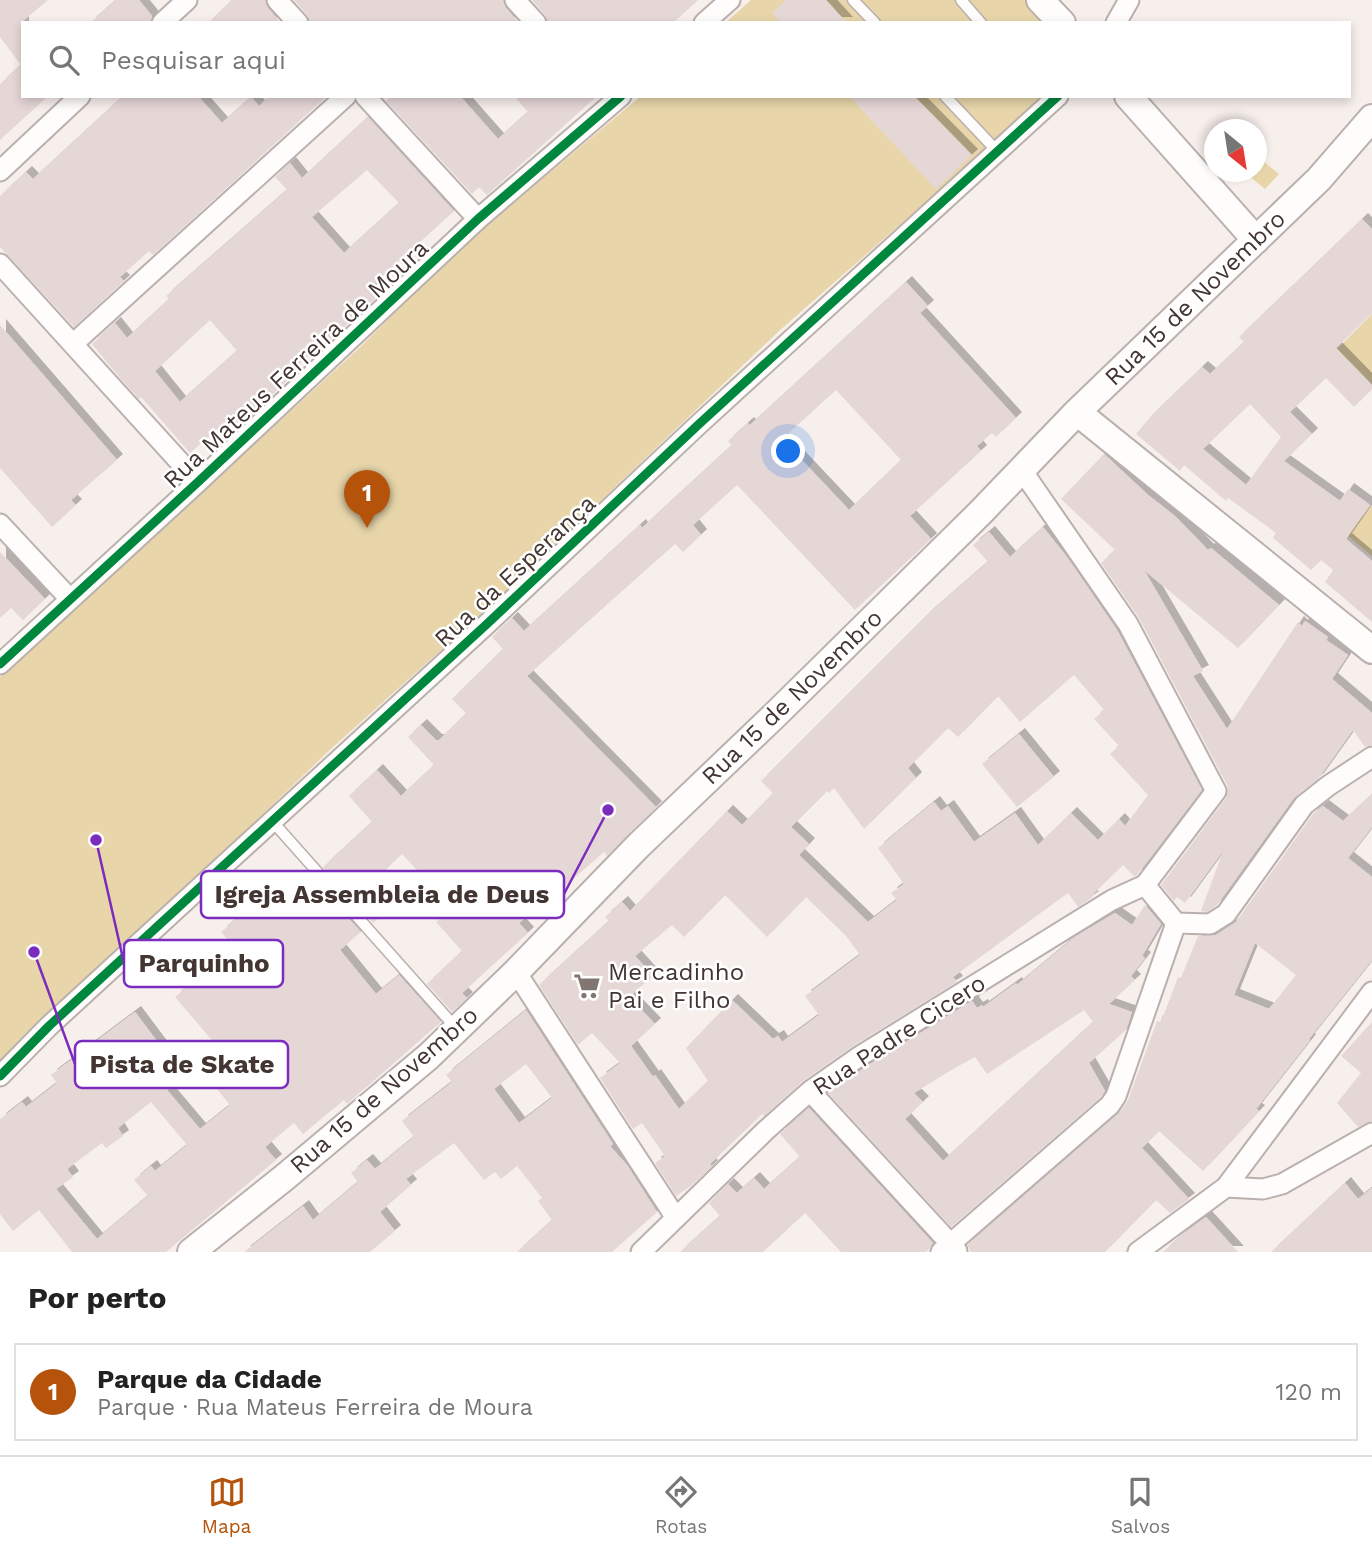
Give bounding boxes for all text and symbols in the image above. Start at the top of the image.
search box [21,21,1351,98]
icon: search [45,41,83,79]
text: Pesquisar aqui [101,45,286,75]
north arrow [1204,119,1267,182]
street label: Rua 15 de Novembro [1099,205,1291,391]
street label: Rua Mateus Ferreira de Moura [158,234,434,494]
your location [771,434,805,468]
pin: 1 [344,470,390,528]
street label: Rua da Esperança [429,489,601,653]
street label: Rua 15 de Novembro [696,604,888,790]
callout: Igreja Assembleia de Deus [201,871,564,918]
text: Igreja Assembleia de Deus [215,879,550,909]
callout: Parquinho [124,940,283,987]
text: Parquinho [138,948,270,978]
place label: Mercadinho Pai e Filho [608,958,744,1014]
street label: Rua Padre Cicero [807,969,991,1101]
supermarket icon: Mercadinho Pai e Filho [572,971,602,1001]
street label: Rua 15 de Novembro [284,1001,484,1179]
callout: Pista de Skate [75,1041,288,1088]
text: Pista de Skate [89,1049,275,1079]
text: Por perto [28,1280,166,1315]
text: Parque da Cidade [97,1364,322,1394]
text: 1 [48,1379,58,1406]
text: 120 m [1276,1379,1342,1406]
text: Parque · Rua Mateus Ferreira de Moura [97,1394,533,1421]
tab: Mapa [202,1473,251,1538]
tab: Rotas [655,1473,707,1538]
tab: Salvos [1111,1473,1170,1538]

